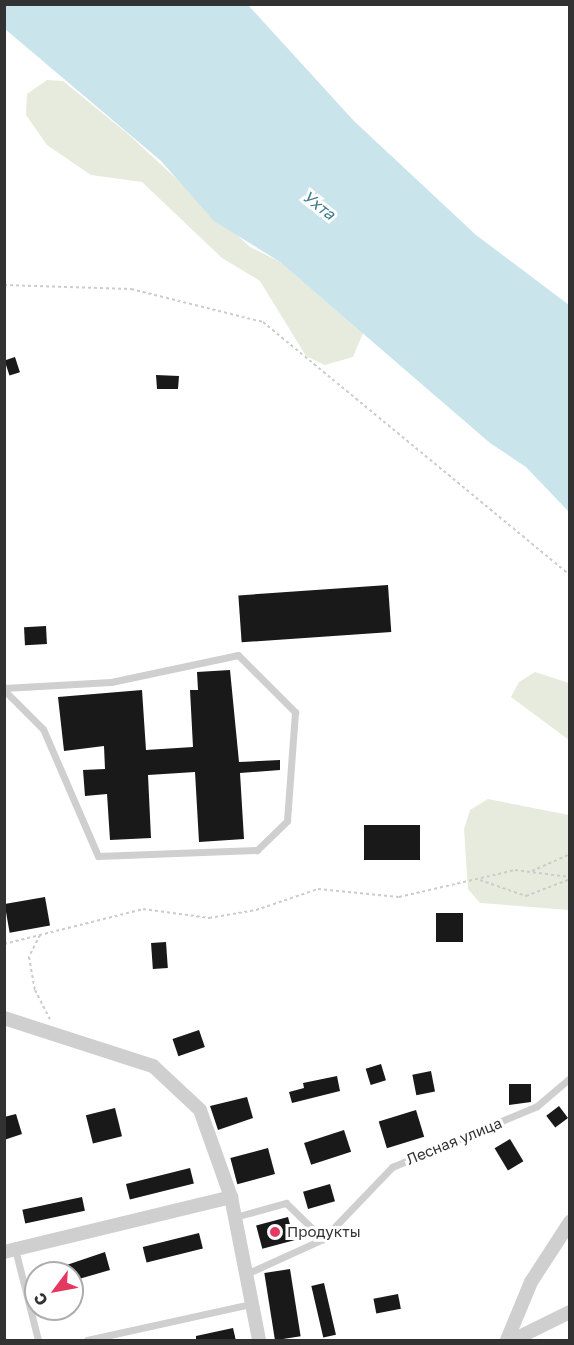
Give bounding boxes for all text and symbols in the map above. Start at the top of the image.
water label: Ухта [299,186,339,224]
street label: Лесная улица [404,1114,504,1168]
place label: Продукты [287,1223,361,1241]
marker: Продукты [268,1225,282,1239]
north arrow [24,1261,84,1321]
text: С [29,1289,52,1310]

